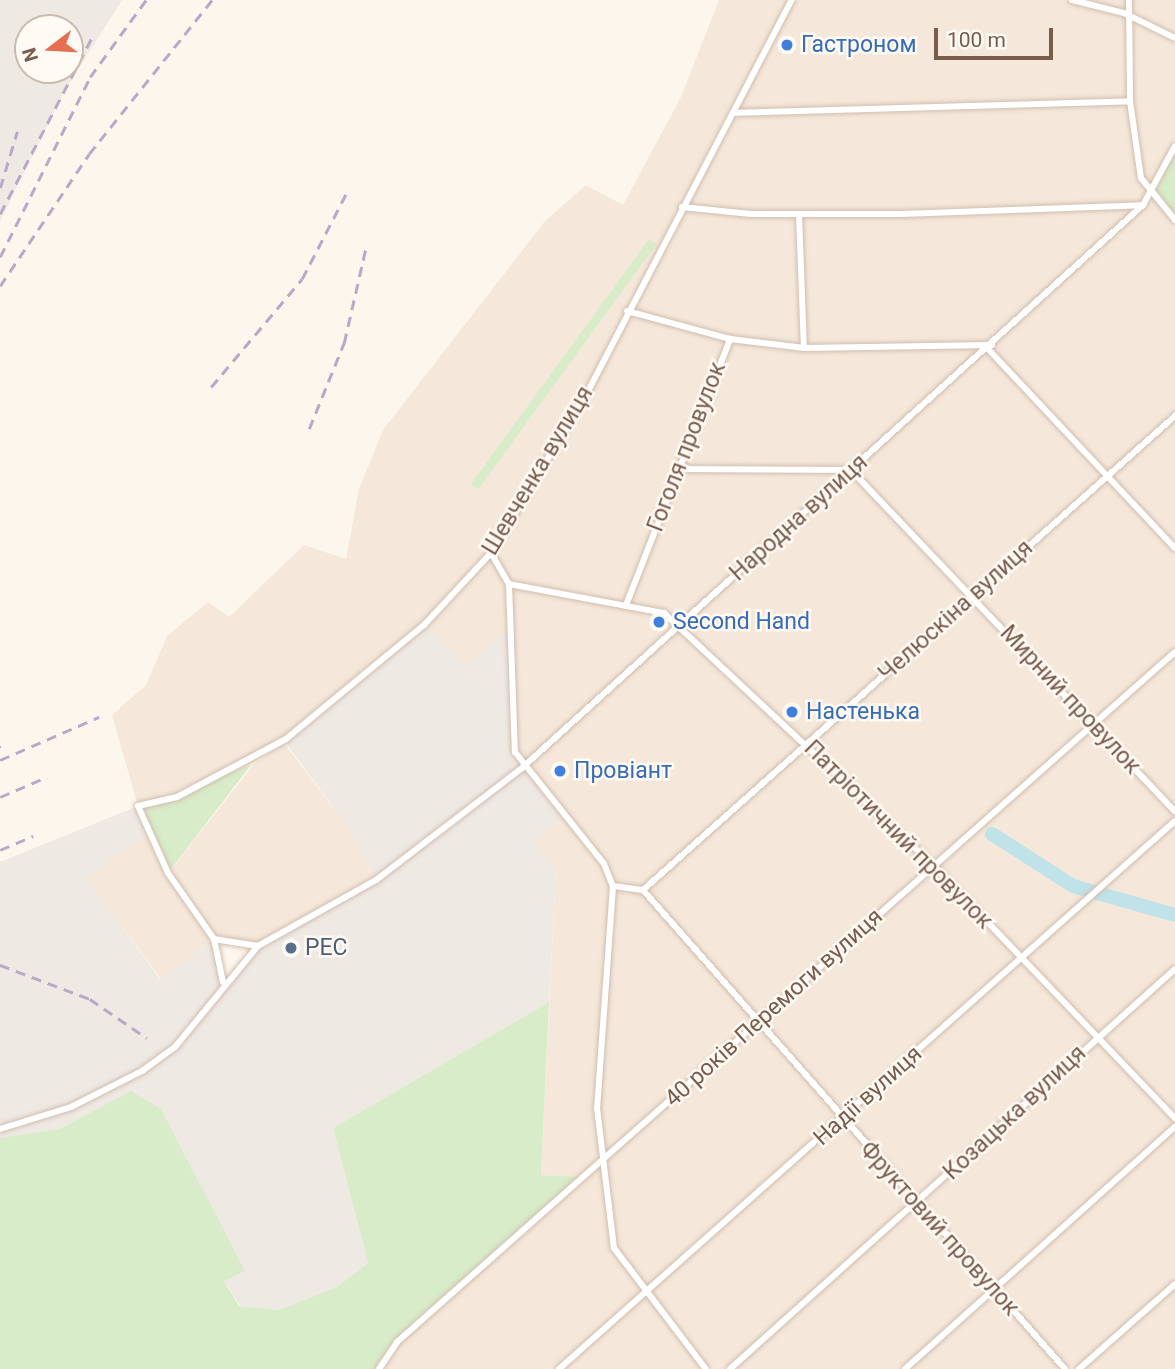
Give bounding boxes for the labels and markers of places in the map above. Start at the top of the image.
place label: Гастроном [801,31,916,59]
marker: Гастроном [779,37,795,53]
place label: Second Hand [673,608,810,636]
marker: Second Hand [651,614,667,630]
place label: Настенька [806,698,920,726]
marker: Настенька [784,704,800,720]
place label: Провіант [574,757,672,785]
marker: Провіант [552,763,568,779]
place label: РЕС [305,934,348,962]
marker: РЕС [283,940,299,956]

